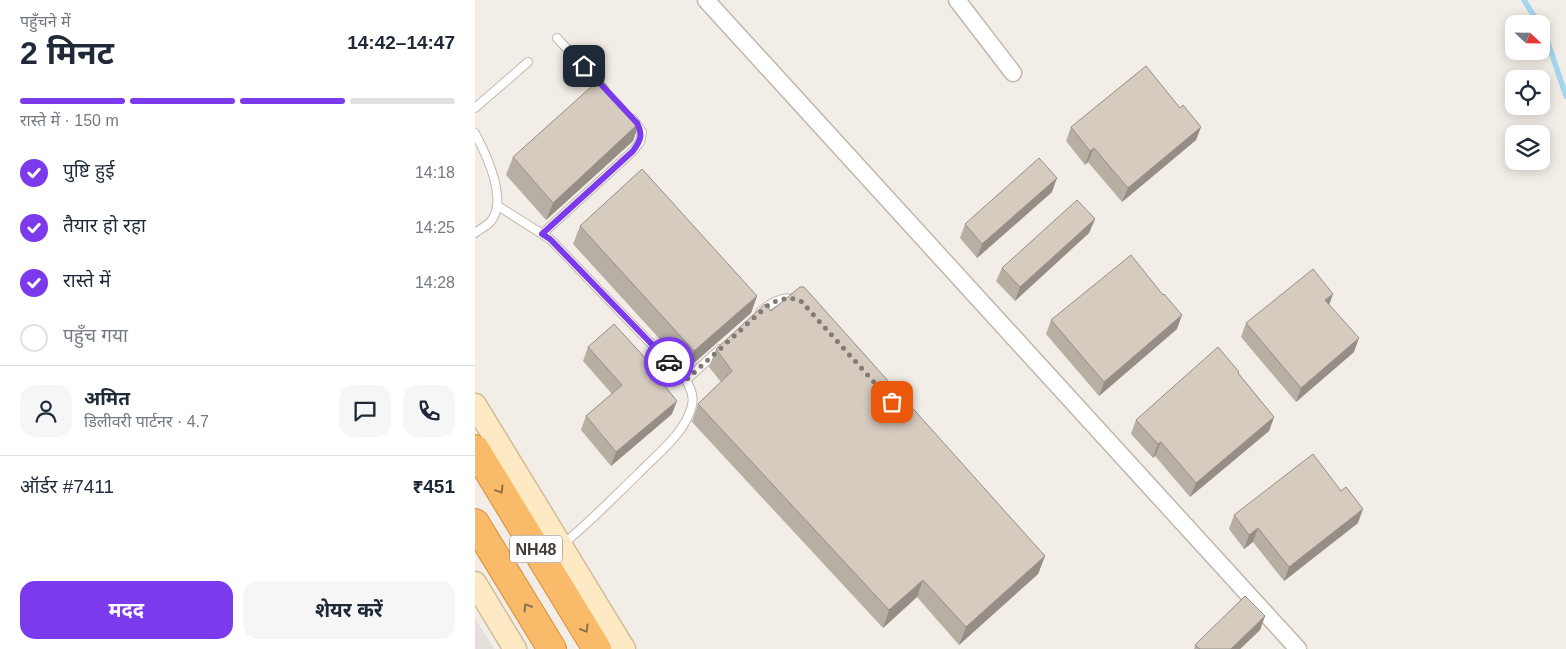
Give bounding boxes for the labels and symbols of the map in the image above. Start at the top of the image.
north arrow [1505,15,1550,60]
pin [563,45,605,87]
courier [644,337,694,387]
pin [871,381,913,423]
one-way arrow [494,485,504,494]
road number: NH48 [510,536,562,562]
one-way arrow [523,604,533,613]
one-way arrow [579,624,589,633]

